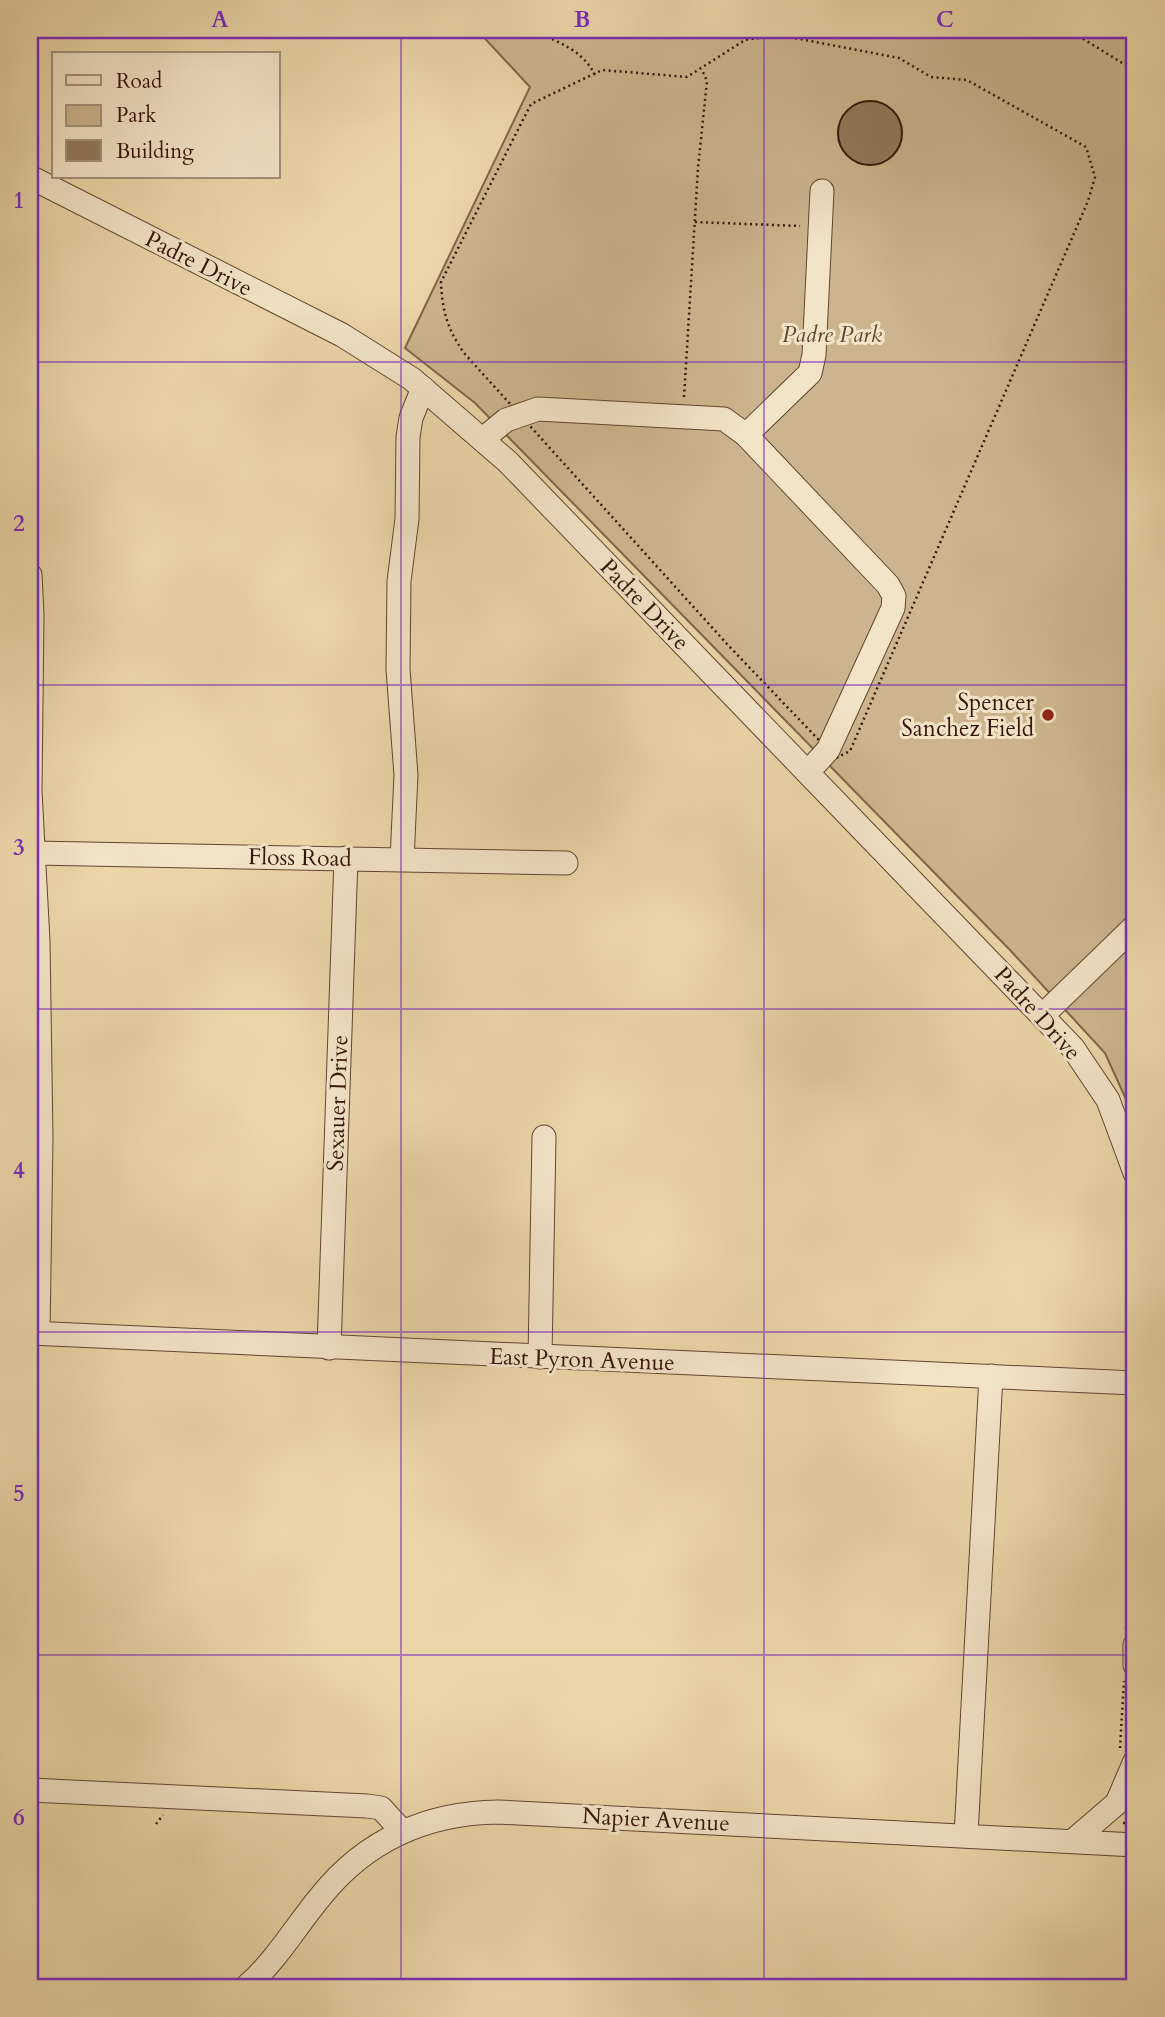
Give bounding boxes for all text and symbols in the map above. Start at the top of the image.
text: A [211,4,229,35]
text: B [574,4,590,35]
text: C [936,4,954,35]
legend [52,52,280,178]
text: Road [116,67,162,96]
text: Park [116,101,157,130]
text: Building [116,137,194,166]
text: 1 [13,185,25,216]
street label: Padre Drive [140,223,258,304]
park label: Padre Park [782,319,883,350]
text: 2 [13,508,25,539]
street label: Padre Drive [593,552,696,657]
place label: Spencer Sanchez Field [901,687,1035,744]
marker: Spencer Sanchez Field [1040,707,1056,723]
text: 3 [13,832,25,863]
street label: Floss Road [248,841,353,874]
street label: Padre Drive [987,960,1088,1067]
street label: Sexauer Drive [320,1034,355,1172]
text: 4 [13,1155,25,1186]
street label: East Pyron Avenue [489,1341,675,1378]
text: 5 [13,1478,25,1509]
street label: Napier Avenue [581,1800,731,1839]
text: 6 [13,1802,25,1833]

